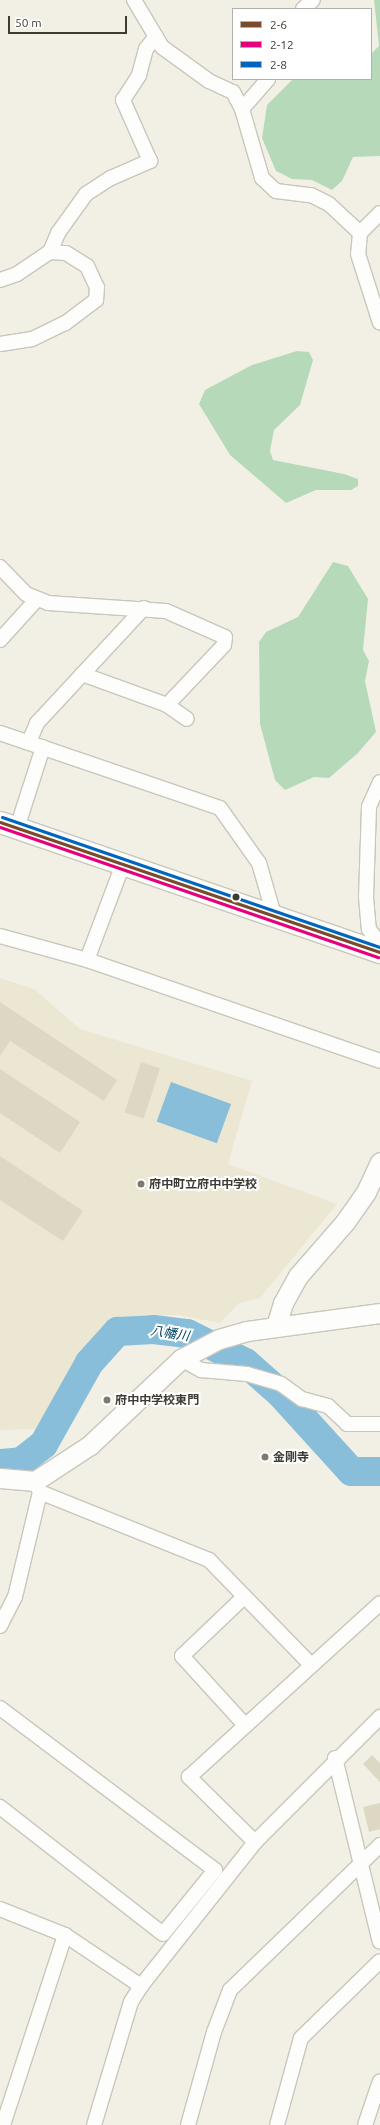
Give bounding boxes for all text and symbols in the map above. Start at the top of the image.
scale bar [10,8,129,34]
legend [232,8,372,80]
text: 50 m [15,16,42,29]
text: 2-6 [270,18,287,31]
text: 2-12 [270,38,294,51]
text: 2-8 [270,58,287,71]
unlabelled marker [231,892,241,902]
place label: 府中町立府中中学校 [149,1177,257,1191]
marker: 府中町立府中中学校 [136,1179,146,1189]
water label: 八幡川 [150,1322,190,1344]
place label: 府中中学校東門 [115,1393,199,1407]
marker: 府中中学校東門 [102,1395,112,1405]
place label: 金剛寺 [273,1450,309,1464]
marker: 金剛寺 [260,1452,270,1462]

